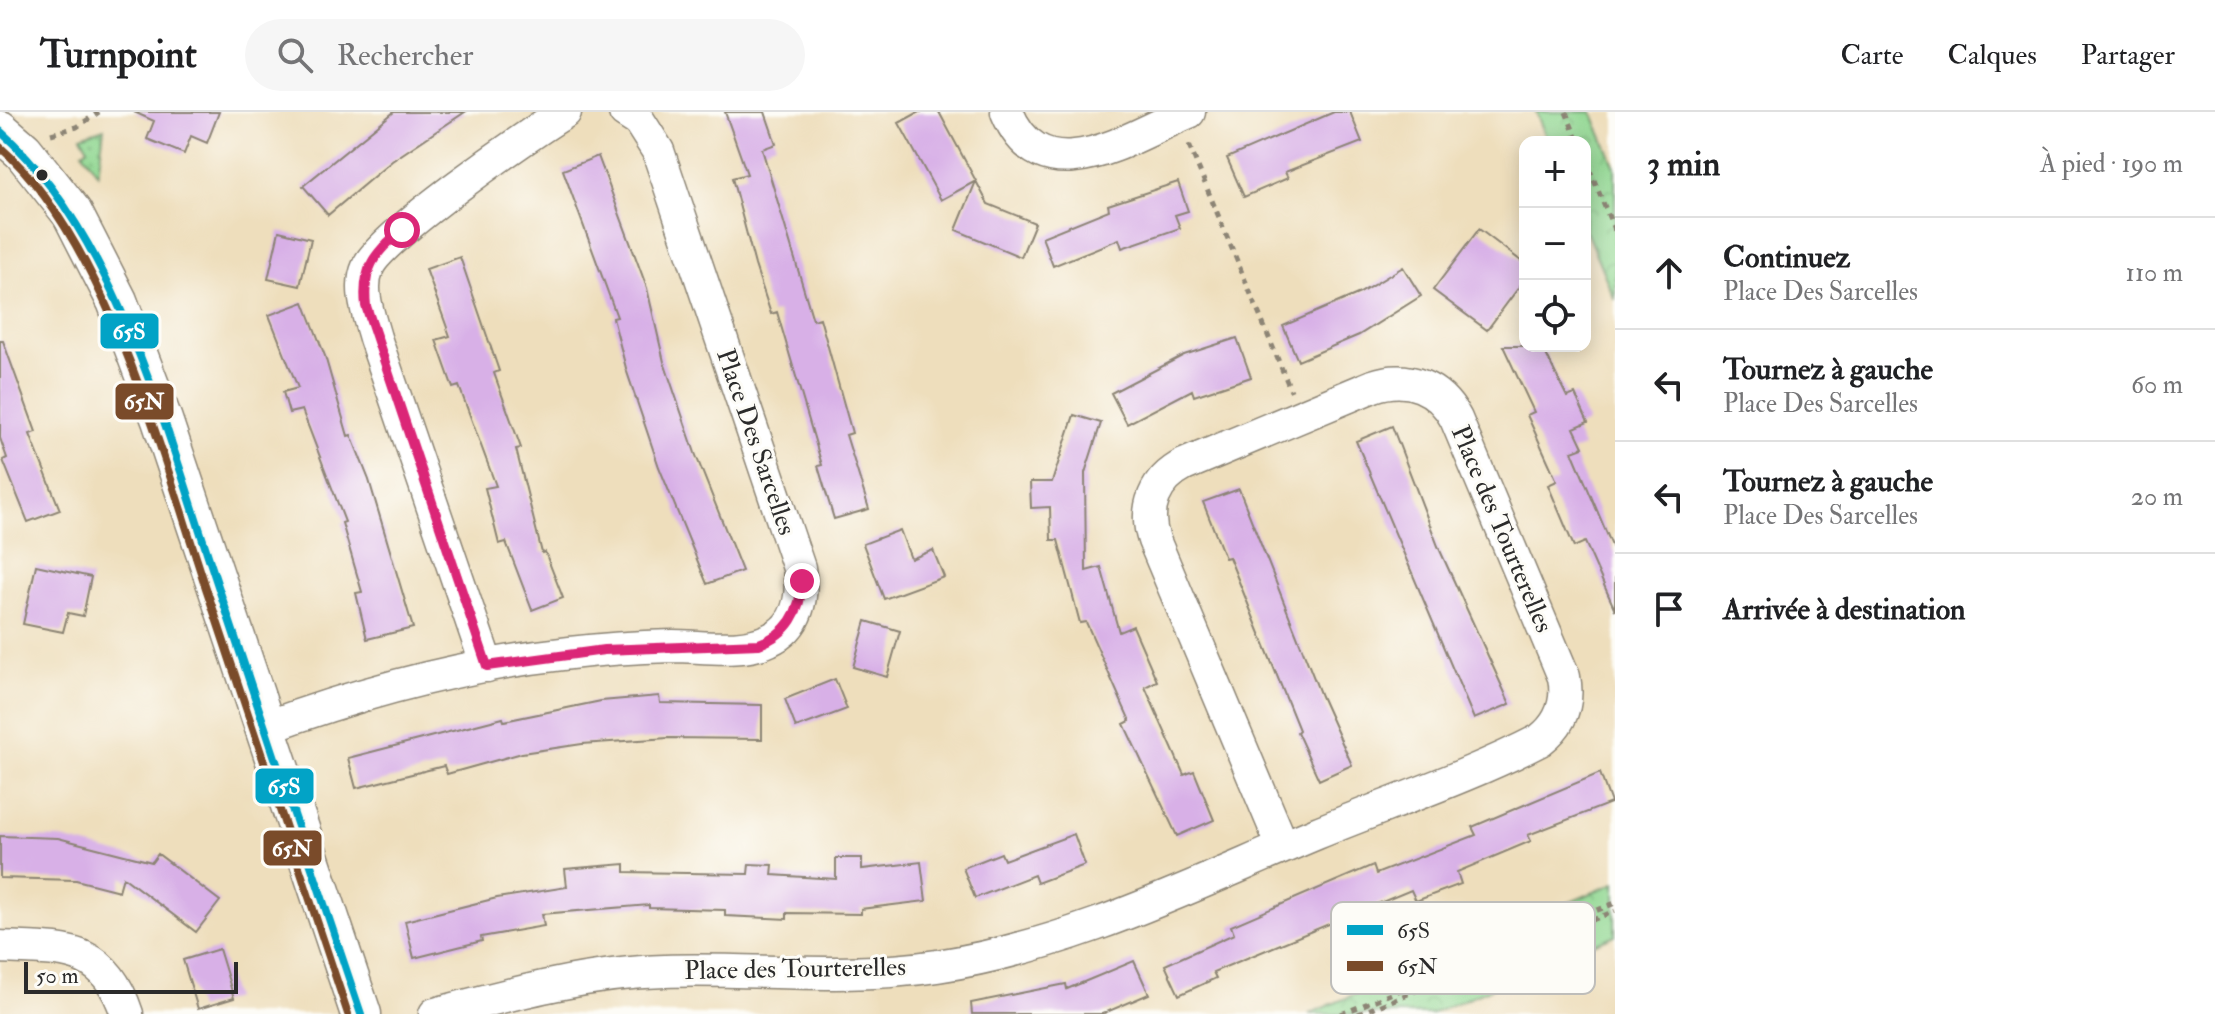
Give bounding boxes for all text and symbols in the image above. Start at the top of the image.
search box [245,19,805,91]
text: Turnpoint [40,31,197,79]
icon: search [273,33,317,77]
text: Rechercher [337,37,474,74]
text: Carte [1840,38,1904,73]
text: Calques [1948,38,2037,73]
text: Partager [2081,38,2175,73]
map controls [1519,136,1591,352]
button: + [1519,136,1591,208]
text: 3 min [1647,143,1720,186]
text: À pied · 190 m [2040,148,2183,180]
unlabelled marker [34,167,50,183]
button: − [1519,208,1591,280]
route start [384,212,420,248]
text: Continuez [1723,239,1850,276]
icon: ahead [1647,251,1691,295]
text: 110 m [2126,257,2183,289]
text: Place Des Sarcelles [1723,276,1918,308]
button: locate [1519,280,1591,352]
line badge: 65S [99,312,160,350]
text: 65S [113,318,146,346]
street label: Place Des Sarcelles [709,345,803,539]
text: Tournez à gauche [1723,351,1933,388]
icon: left [1647,363,1691,407]
text: 60 m [2131,369,2183,401]
line badge: 65N [114,382,175,421]
text: 65N [124,388,165,416]
text: Place Des Sarcelles [1723,388,1918,420]
street label: Place des Tourterelles [1444,421,1560,637]
text: Tournez à gauche [1723,463,1933,500]
icon: left [1647,475,1691,519]
text: 20 m [2131,481,2183,513]
text: Place Des Sarcelles [1723,500,1918,532]
route end [784,563,820,599]
icon: arrive [1647,587,1691,631]
text: Arrivée à destination [1723,591,1966,628]
line badge: 65S [254,767,315,805]
text: 65S [268,773,301,801]
line badge: 65N [262,829,323,867]
text: 65N [272,835,313,863]
legend [1331,902,1595,994]
text: 65S [1397,917,1430,945]
street label: Place des Tourterelles [684,951,906,987]
text: 65N [1397,953,1438,981]
scale bar [24,958,238,994]
text: 50 m [36,962,78,990]

